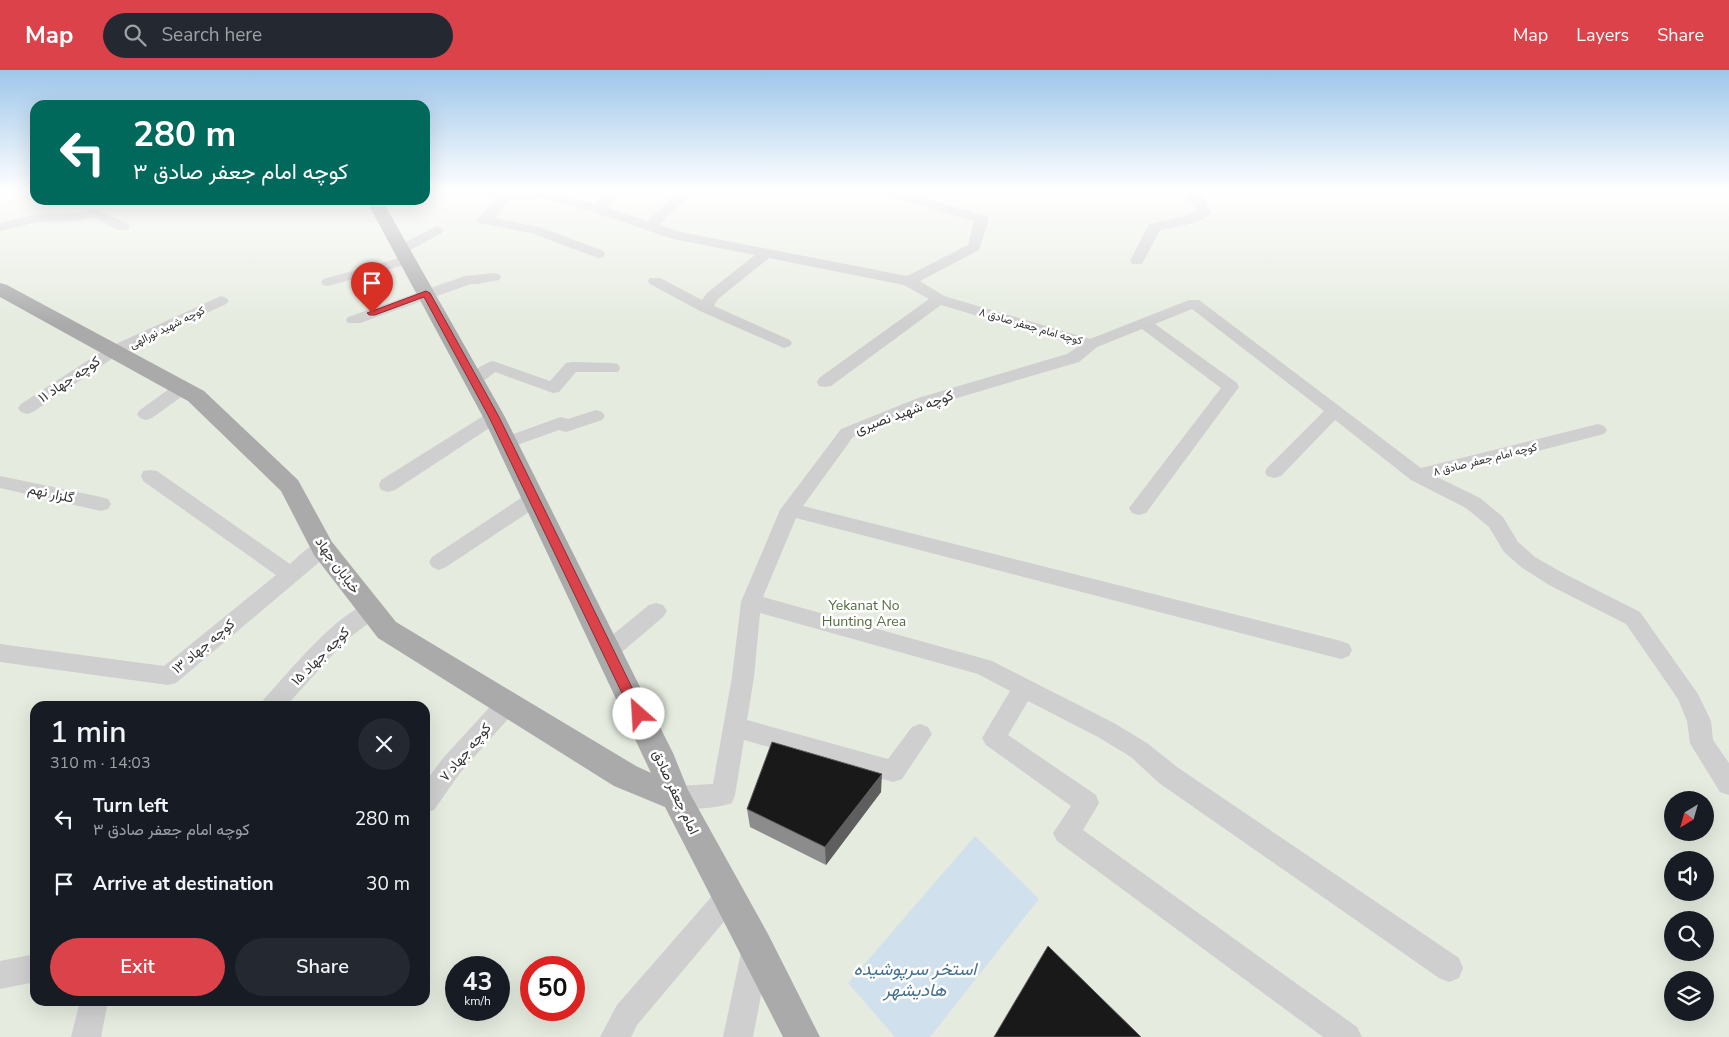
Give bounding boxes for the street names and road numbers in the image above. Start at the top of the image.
street label: کوچه شهید نورالهی [127,303,208,352]
street label: کوچه امام جعفر صادق ۸ [977,305,1084,348]
street label: کوچه جهاد ۱۱ [34,352,104,407]
street label: کوچه شهید نصیری [852,386,956,439]
street label: کوچه امام جعفر صادق ۸ [1431,439,1539,480]
street label: گلزار نهم [26,479,76,508]
street label: خیابان جهاد [311,533,365,597]
street label: کوچه جهاد ۱۳ [168,615,239,678]
street label: کوچه جهاد ۱۵ [287,623,354,690]
street label: کوچه جهاد ‍۷ [435,719,496,786]
street label: امام جعفر صادق [648,747,703,838]

